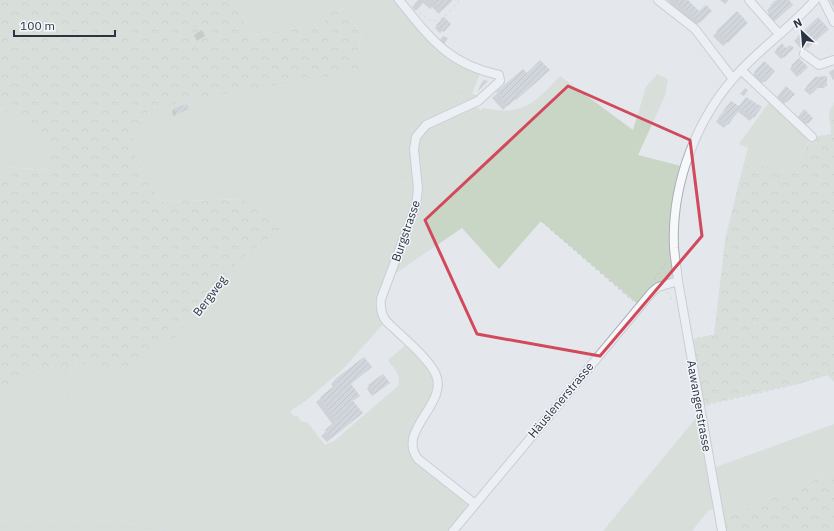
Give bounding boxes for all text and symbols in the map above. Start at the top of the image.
scale bar [14,12,115,38]
north arrow [782,12,822,52]
text: N [791,15,804,31]
text: 100 m [20,18,55,33]
street label: Burgstrasse [388,198,423,264]
street label: Bergweg [189,272,230,319]
street label: Häuslenerstrasse [525,358,597,441]
street label: Aawangerstrasse [684,359,715,453]

